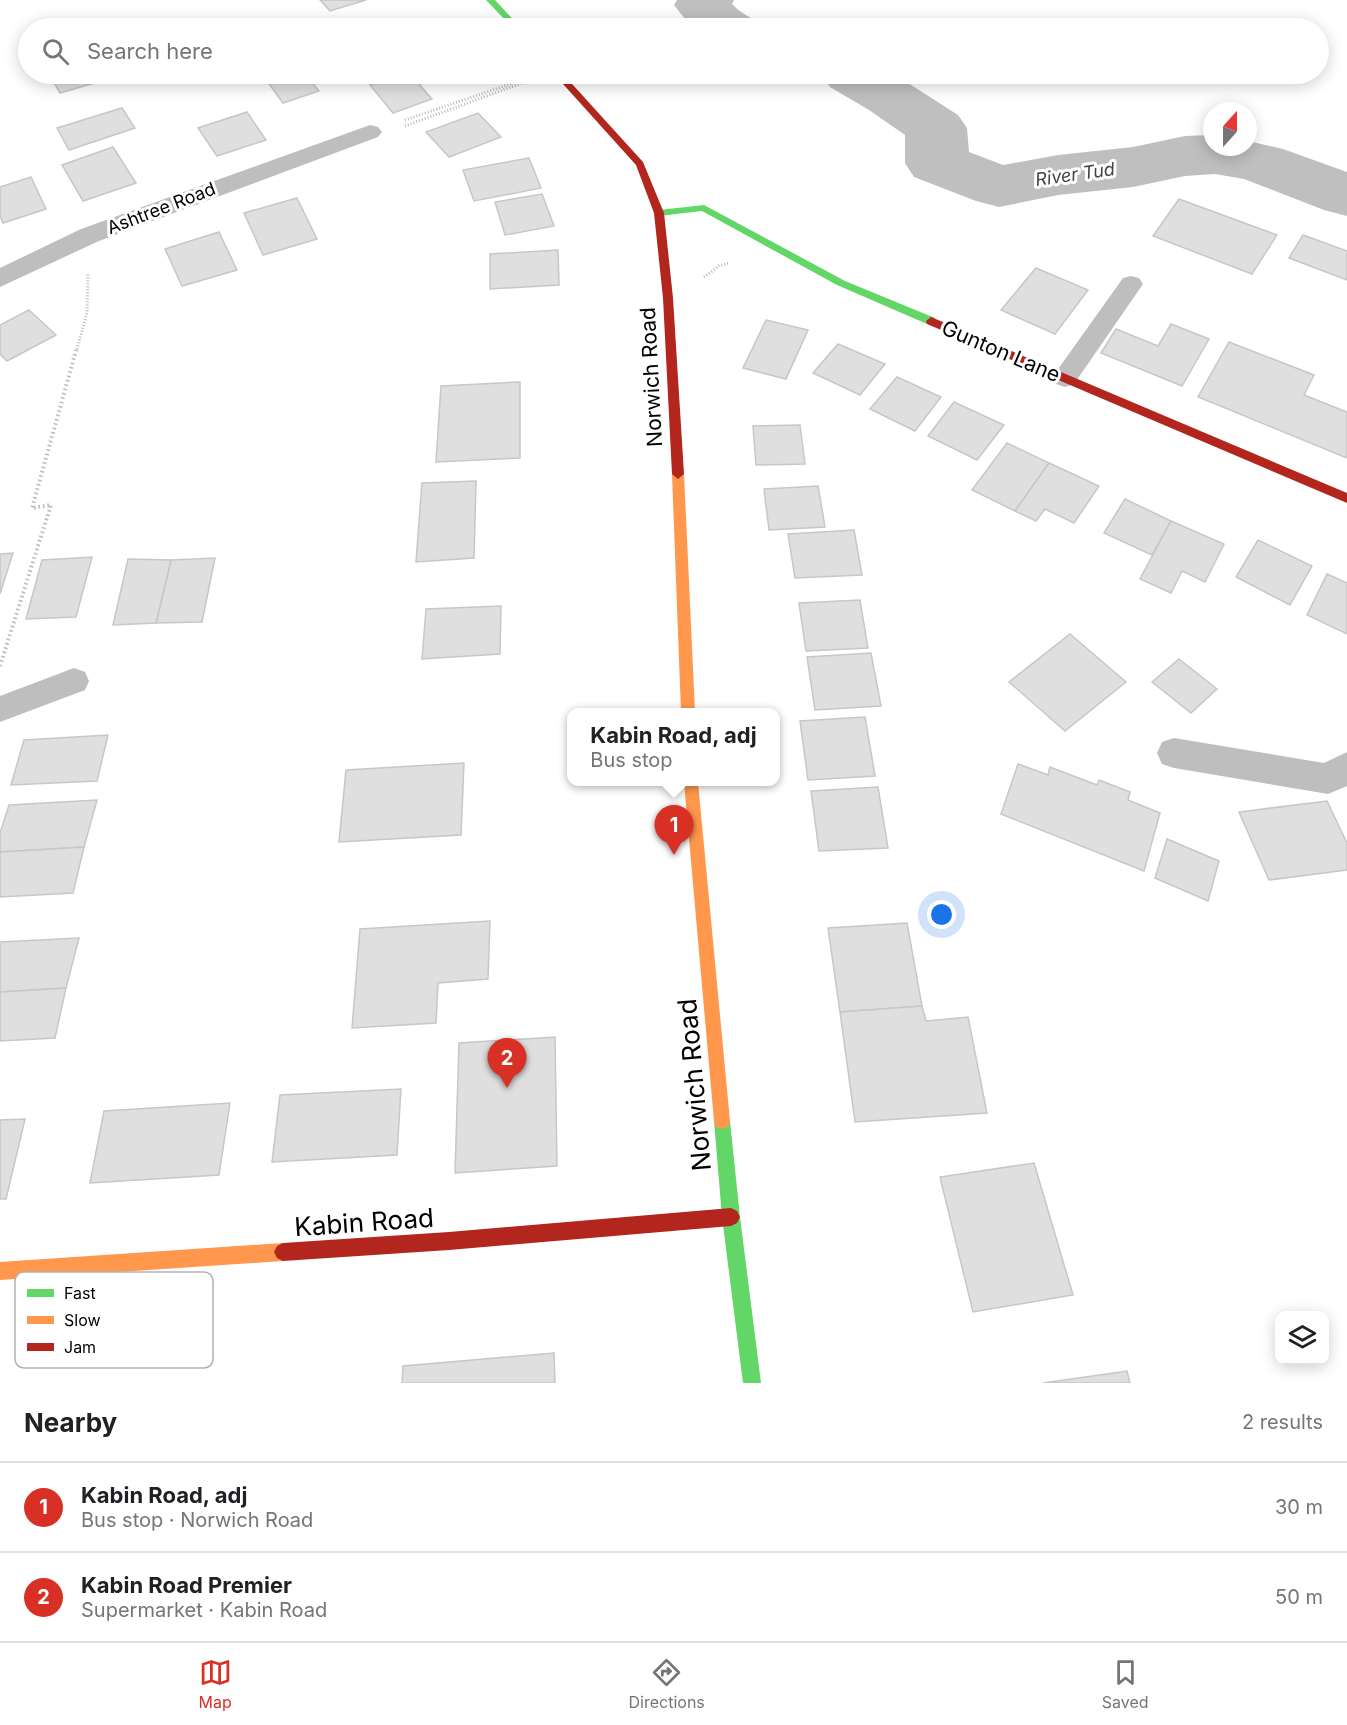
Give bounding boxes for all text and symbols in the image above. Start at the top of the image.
search box [18,18,1329,84]
icon: search [39,35,72,68]
text: Search here [87,38,213,64]
north arrow [1203,102,1257,156]
water label: River Tud [1034,158,1116,190]
street label: Ashtree Road [104,178,218,238]
street label: Norwich Road [635,307,667,447]
street label: Gunton Lane [938,315,1064,387]
popup [567,708,780,786]
text: Kabin Road, adj [590,722,757,748]
text: Bus stop [590,748,673,772]
pin: 1 [654,806,694,855]
your location [927,900,956,929]
street label: Norwich Road [671,997,717,1173]
pin: 2 [488,1038,526,1088]
street label: Kabin Road [293,1202,435,1242]
legend [15,1272,213,1368]
text: Fast [64,1283,96,1303]
text: Slow [64,1310,101,1330]
map controls [1275,1311,1329,1365]
button: layers [1275,1311,1329,1365]
text: Jam [64,1337,96,1357]
text: Nearby [24,1407,117,1438]
text: 2 results [1242,1410,1323,1434]
text: Kabin Road, adj [81,1482,247,1508]
text: 1 [39,1495,48,1519]
text: 30 m [1275,1495,1323,1519]
text: Bus stop · Norwich Road [81,1508,313,1532]
text: Kabin Road Premier [81,1572,292,1598]
text: 2 [37,1585,50,1609]
text: 50 m [1275,1585,1323,1609]
text: Supermarket · Kabin Road [81,1598,327,1622]
tab: Map [198,1656,232,1712]
tab: Directions [629,1656,705,1712]
tab: Saved [1102,1656,1149,1712]

